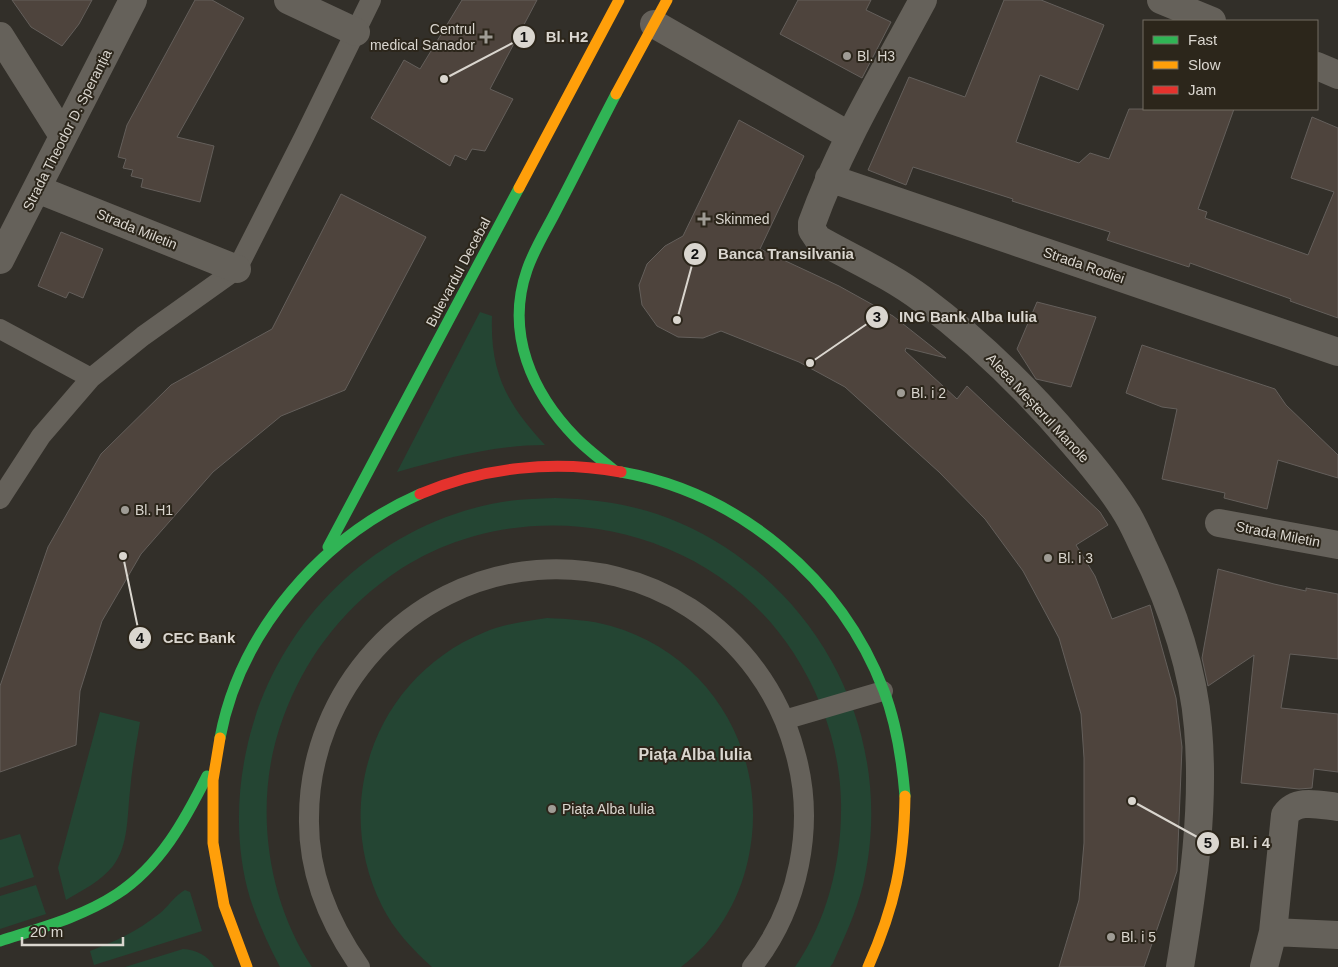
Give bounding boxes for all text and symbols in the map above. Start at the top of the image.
legend [1143,20,1318,110]
place label: Centrul medical Sanador [370,21,475,53]
callout: Bl. H2 [511,22,599,52]
text: 1 [520,28,528,45]
text: Bl. H2 [546,28,588,45]
marker: Centrul medical Sanador [479,30,493,44]
text: Fast [1188,31,1218,48]
street label: Strada Theodor D. Speranția [19,47,115,213]
place label: Bl. H3 [857,48,895,64]
marker: Bl. H3 [841,50,853,62]
text: Slow [1188,56,1221,73]
text: Jam [1188,81,1216,98]
street label: Strada Miletin [94,206,180,252]
place label: Skinmed [715,211,769,227]
marker: Skinmed [697,212,711,226]
street label: Bulevardul Decebal [422,215,494,329]
callout: Banca Transilvania [683,239,864,269]
street label: Strada Rodiei [1041,244,1127,286]
text: 2 [691,245,699,262]
text: Banca Transilvania [718,245,855,262]
callout: ING Bank Alba Iulia [864,302,1048,332]
text: 3 [873,308,881,325]
text: ING Bank Alba Iulia [899,308,1038,325]
street label: Aleea Meșterul Manole [983,350,1093,466]
place label: Bl. i 2 [911,385,946,401]
marker: Bl. i 2 [895,387,907,399]
place label: Bl. H1 [135,502,173,518]
marker: Bl. H1 [119,504,131,516]
street label: Strada Miletin [1234,518,1322,550]
place label: Bl. i 3 [1058,550,1093,566]
marker: Bl. i 3 [1042,552,1054,564]
callout: CEC Bank [127,623,245,653]
text: 4 [136,629,145,646]
text: CEC Bank [163,629,236,646]
district label: Piața Alba Iulia [638,746,752,763]
place label: Piața Alba Iulia [562,801,655,817]
marker: Piața Alba Iulia [546,803,558,815]
callout: Bl. i 4 [1195,828,1280,858]
text: 5 [1204,834,1212,851]
text: Bl. i 4 [1230,834,1271,851]
scale bar [22,914,124,946]
text: 20 m [30,923,63,940]
place label: Bl. i 5 [1121,929,1156,945]
marker: Bl. i 5 [1105,931,1117,943]

